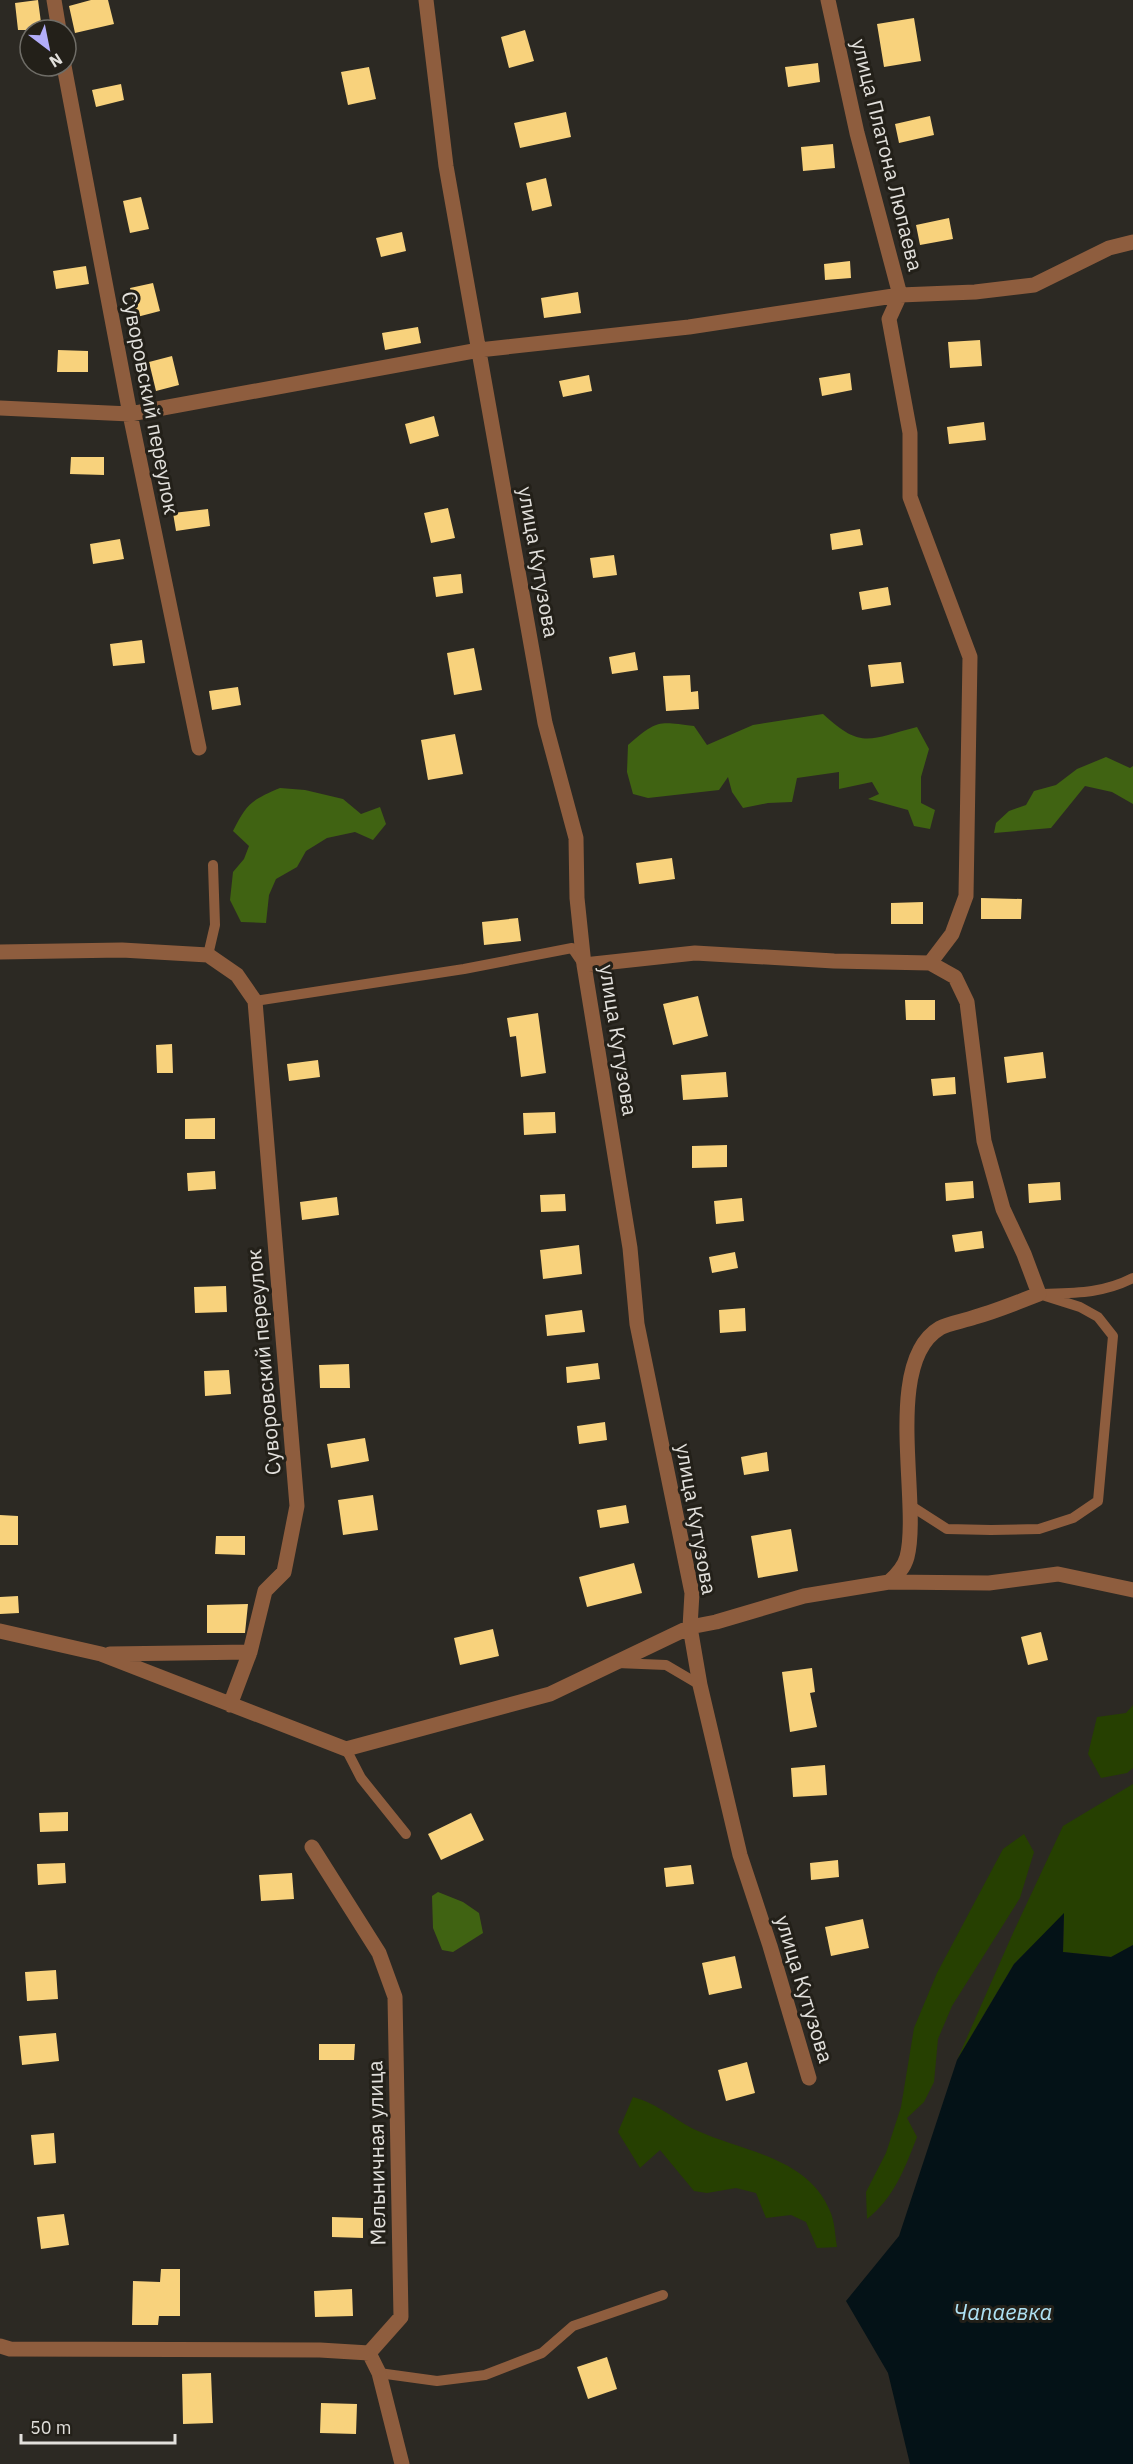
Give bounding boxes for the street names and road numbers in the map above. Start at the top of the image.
street label: улица Платона Люпаева [846,36,930,274]
street label: Суворовский переулок [116,289,186,517]
street label: улица Кутузова [512,484,566,640]
street label: улица Кутузова [593,962,645,1118]
street label: Суворовский переулок [239,1248,287,1476]
street label: улица Кутузова [670,1441,724,1597]
street label: улица Кутузова [769,1912,841,2066]
street label: Мельничная улица [360,2060,392,2246]

